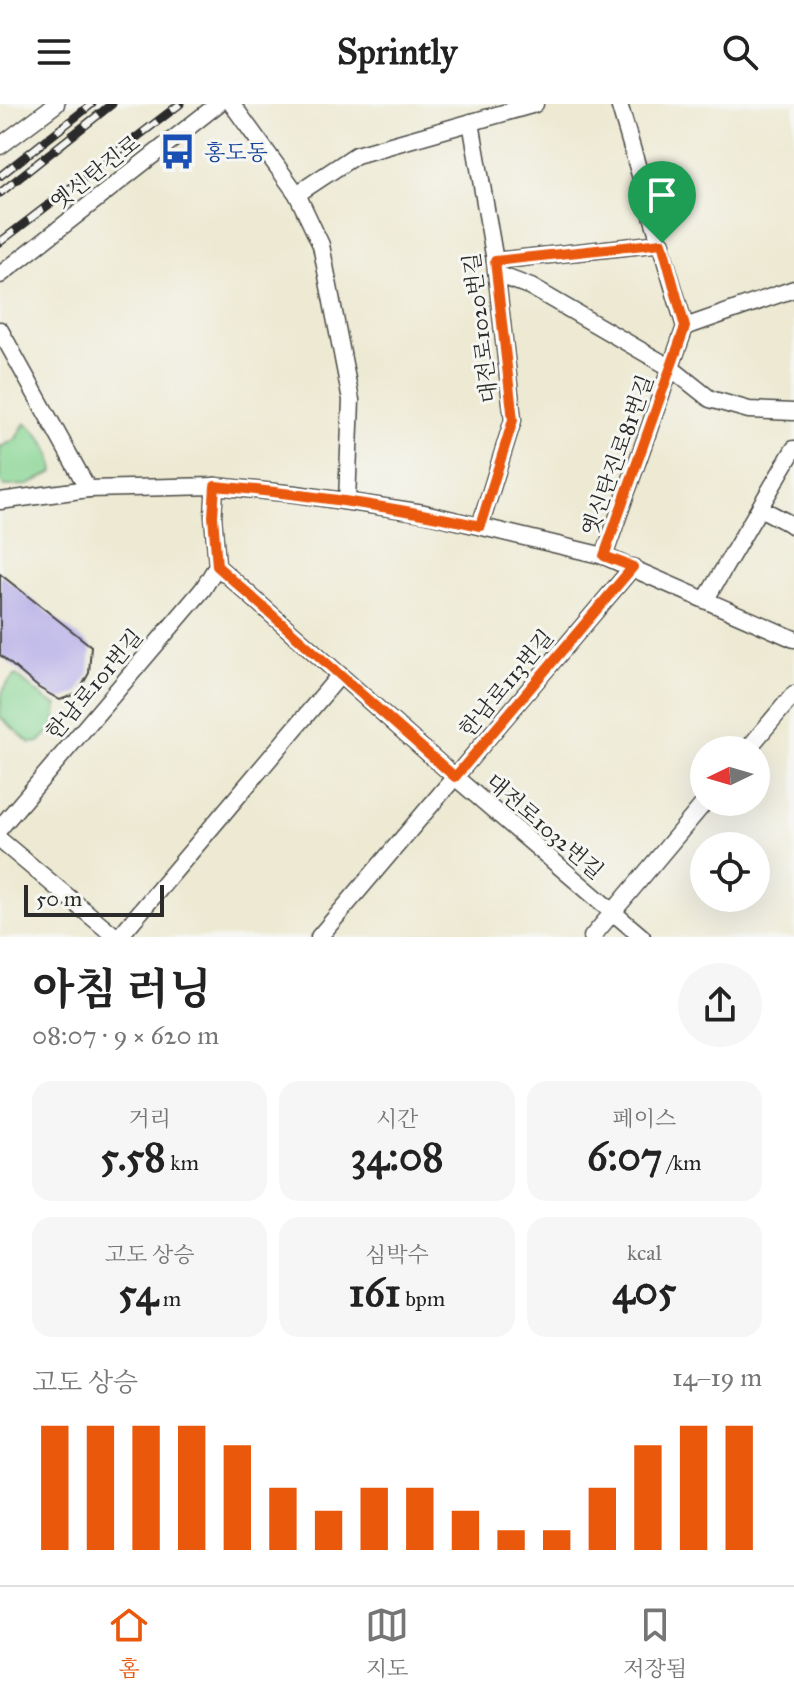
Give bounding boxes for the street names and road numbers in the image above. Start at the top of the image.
street label: 옛신탄진로 [45,129,145,216]
street label: 대전로1020번길 [458,251,503,405]
street label: 옛신탄진로81번길 [576,371,659,539]
street label: 한남로101번길 [40,623,148,745]
street label: 한남로113번길 [453,624,559,743]
street label: 대전로1032번길 [480,768,609,885]

